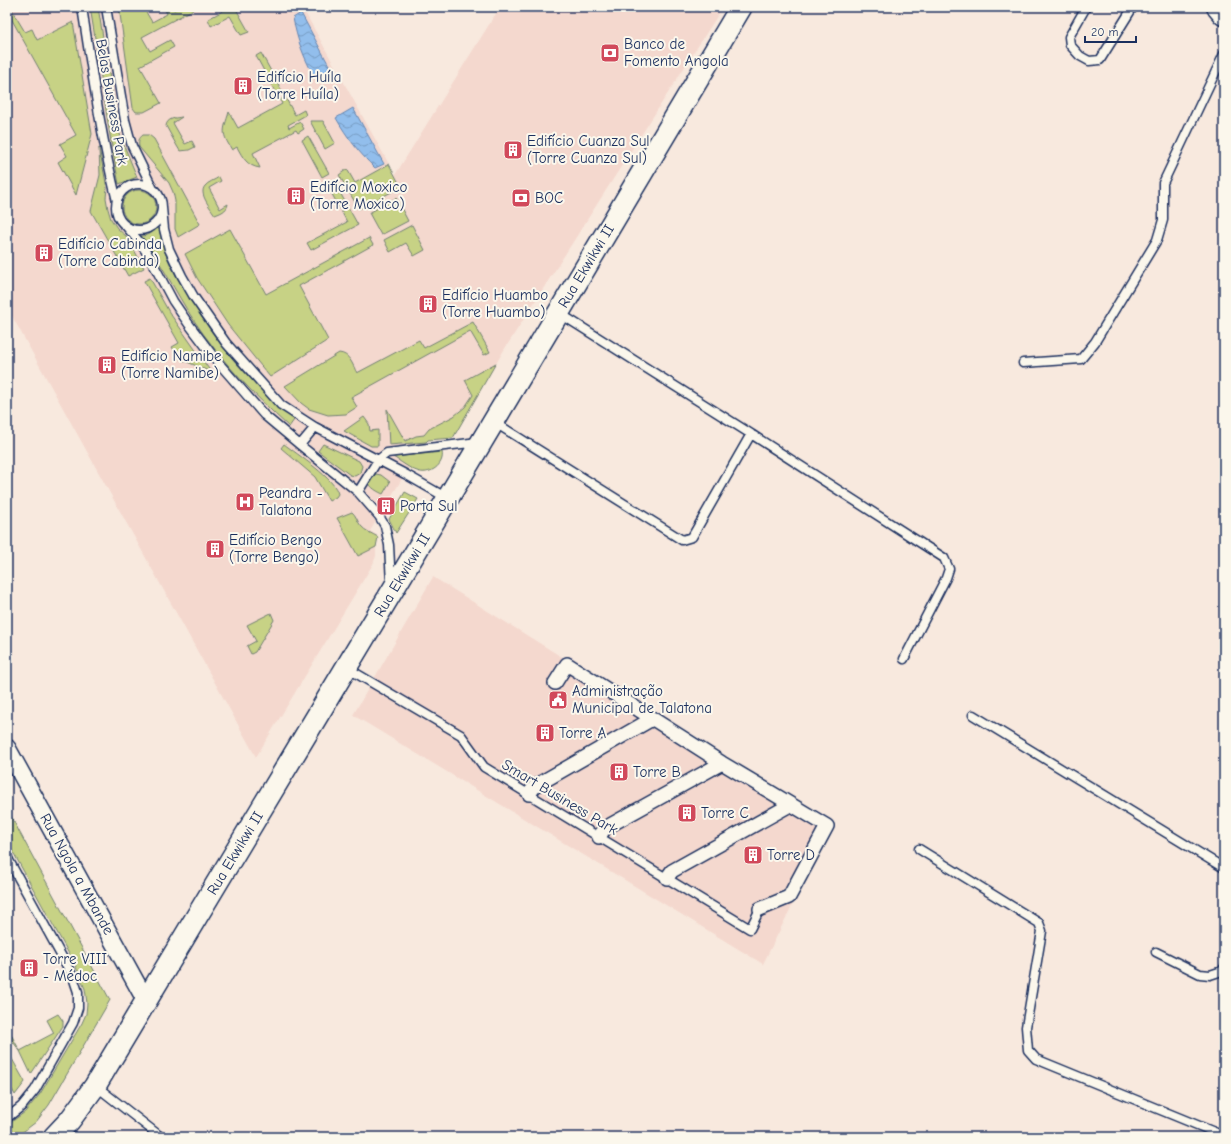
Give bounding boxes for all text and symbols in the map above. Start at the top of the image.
scale bar [1085,18,1136,44]
text: 20 m [1091,25,1119,39]
place label: Banco de Fomento Angola [624,35,729,70]
street label: Belas Business Park [92,38,132,167]
bank icon: Banco de Fomento Angola [599,42,621,64]
place label: Edifício Huíla (Torre Huíla) [257,68,342,103]
building icon: Edifício Huíla (Torre Huíla) [232,75,254,97]
place label: Edifício Cuanza Sul (Torre Cuanza Sul) [527,132,650,167]
building icon: Edifício Cuanza Sul (Torre Cuanza Sul) [502,139,524,161]
place label: Edifício Moxico (Torre Moxico) [310,178,407,213]
building icon: Edifício Moxico (Torre Moxico) [285,185,307,207]
bank icon: BOC [510,187,532,209]
place label: BOC [535,189,563,207]
street label: Rua Ekwikwi II [554,221,618,311]
place label: Edifício Cabinda (Torre Cabinda) [58,235,162,270]
building icon: Edifício Cabinda (Torre Cabinda) [33,242,55,264]
place label: Edifício Huambo (Torre Huambo) [442,286,548,321]
building icon: Edifício Huambo (Torre Huambo) [417,293,439,315]
place label: Edifício Namibe (Torre Namibe) [121,347,222,382]
building icon: Edifício Namibe (Torre Namibe) [96,354,118,376]
place label: Peandra - Talatona [259,484,323,519]
hospital icon: Peandra - Talatona [234,491,256,513]
building icon: Porta Sul [375,495,397,517]
place label: Porta Sul [400,497,458,515]
street label: Rua Ekwikwi II [370,530,434,620]
place label: Edifício Bengo (Torre Bengo) [229,531,322,566]
building icon: Edifício Bengo (Torre Bengo) [204,538,226,560]
place label: Administração Municipal de Talatona [572,682,712,717]
public building icon: Administração Municipal de Talatona [547,689,569,711]
building icon: Torre A [534,722,556,744]
place label: Torre A [559,724,607,742]
street label: Smart Business Park [499,755,622,839]
building icon: Torre B [608,761,630,783]
place label: Torre B [633,763,681,781]
building icon: Torre C [676,802,698,824]
place label: Torre C [701,804,749,822]
street label: Rua Ekwikwi II [203,808,267,898]
street label: Rua Ngola a Mbande [36,810,118,938]
building icon: Torre D [742,844,764,866]
place label: Torre D [767,846,815,864]
place label: Torre VIII - Médoc [43,950,107,985]
building icon: Torre VIII - Médoc [18,957,40,979]

